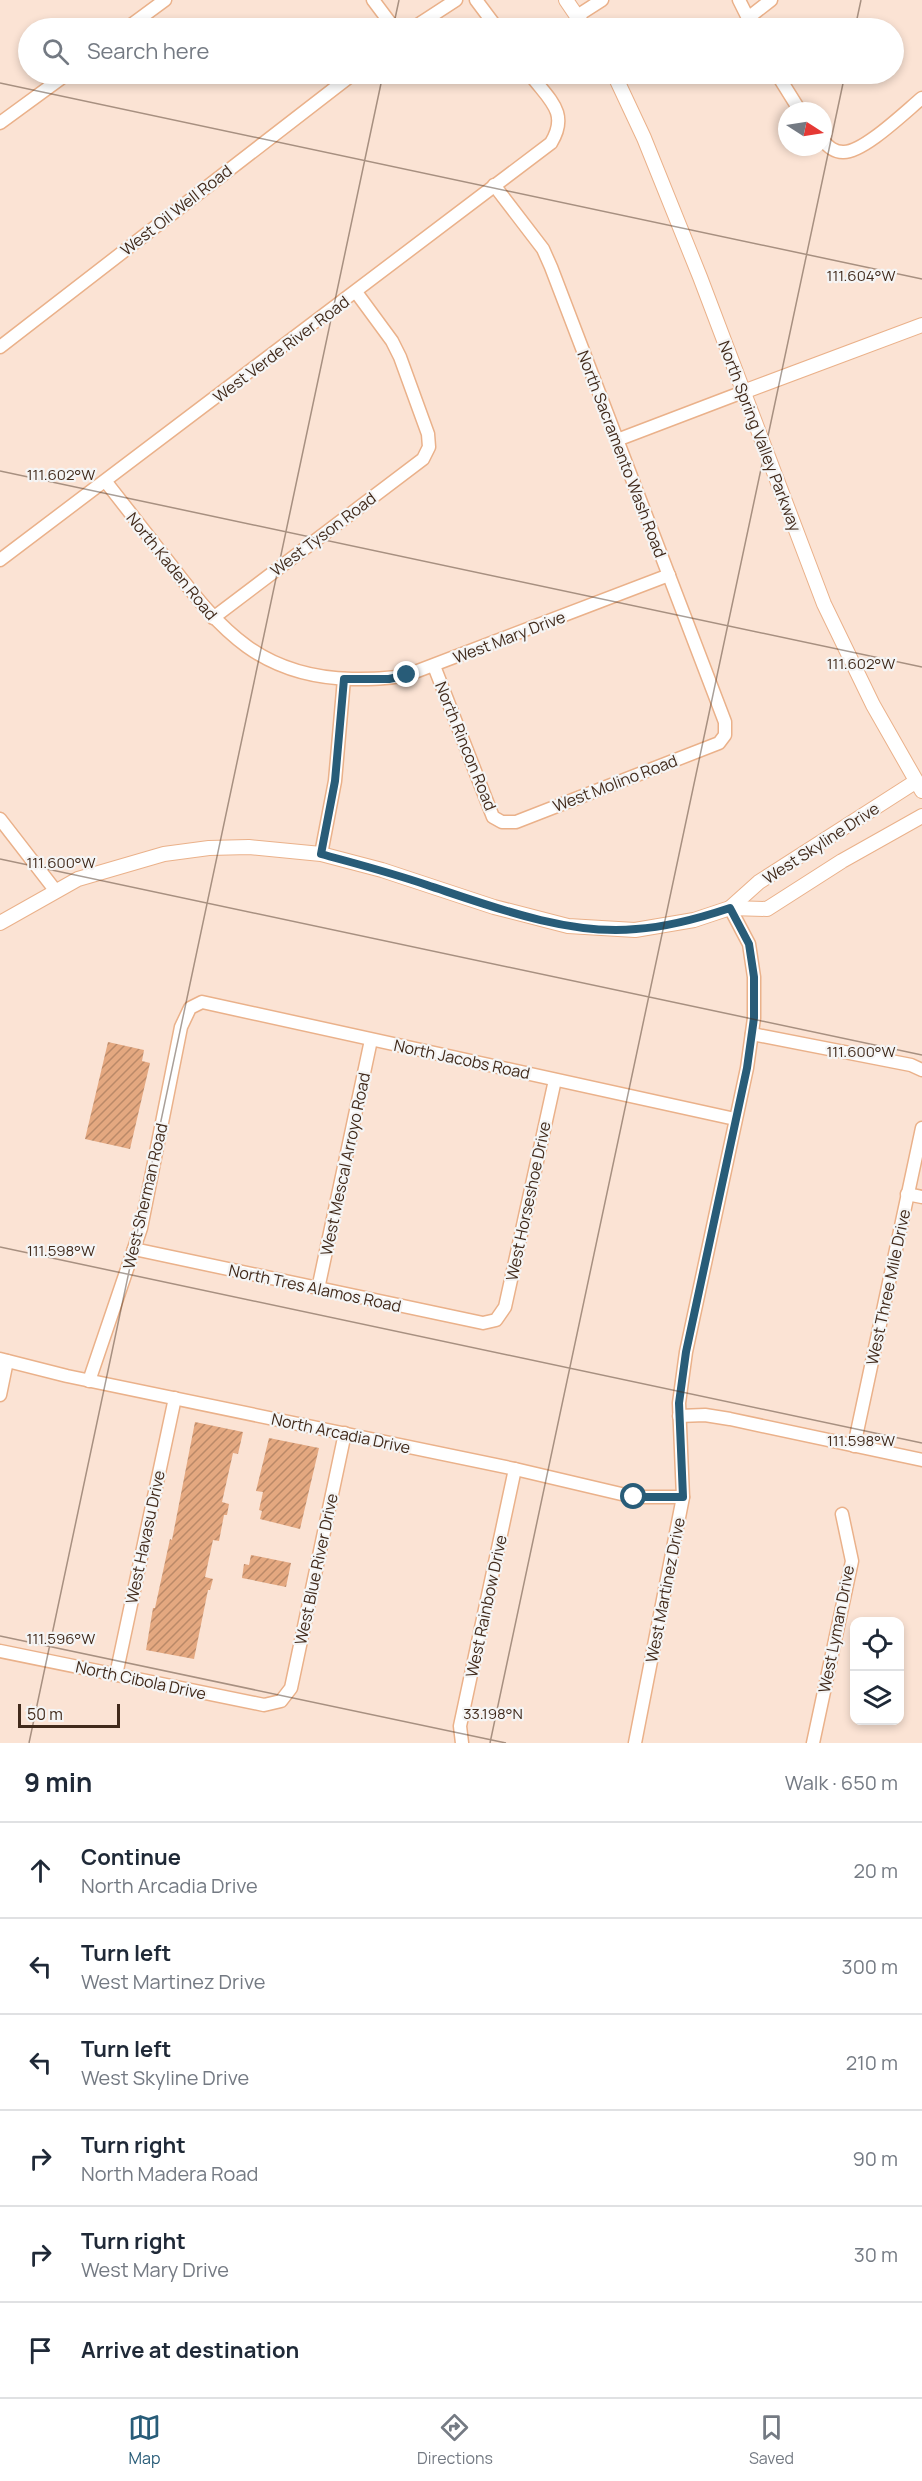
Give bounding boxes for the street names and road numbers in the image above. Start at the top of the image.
street label: West Oil Well Road [116,160,236,260]
street label: West Verde River Road [209,291,353,407]
street label: North Spring Valley Parkway [713,337,807,535]
street label: North Sacramento Wash Road [572,347,672,561]
street label: West Tyson Road [266,487,380,581]
street label: North Kaden Road [122,507,222,625]
street label: West Mary Drive [450,606,568,668]
street label: North Rincon Road [430,678,502,814]
street label: West Molino Road [550,749,680,817]
street label: West Skyline Drive [759,797,883,889]
street label: North Jacobs Road [392,1034,532,1084]
street label: West Mescal Arroyo Road [315,1070,375,1258]
street label: West Horseshoe Drive [500,1119,556,1283]
street label: West Sherman Road [118,1121,172,1271]
street label: West Three Mile Drive [861,1207,915,1367]
street label: North Tres Alamos Road [227,1259,403,1317]
street label: North Arcadia Drive [270,1408,412,1458]
street label: West Havasu Drive [120,1468,170,1606]
street label: West Blue River Drive [289,1491,343,1647]
street label: West Martinez Drive [640,1516,690,1664]
street label: West Rainbow Drive [460,1533,512,1679]
street label: West Lyman Drive [813,1563,859,1695]
street label: North Cibola Drive [74,1655,208,1705]

